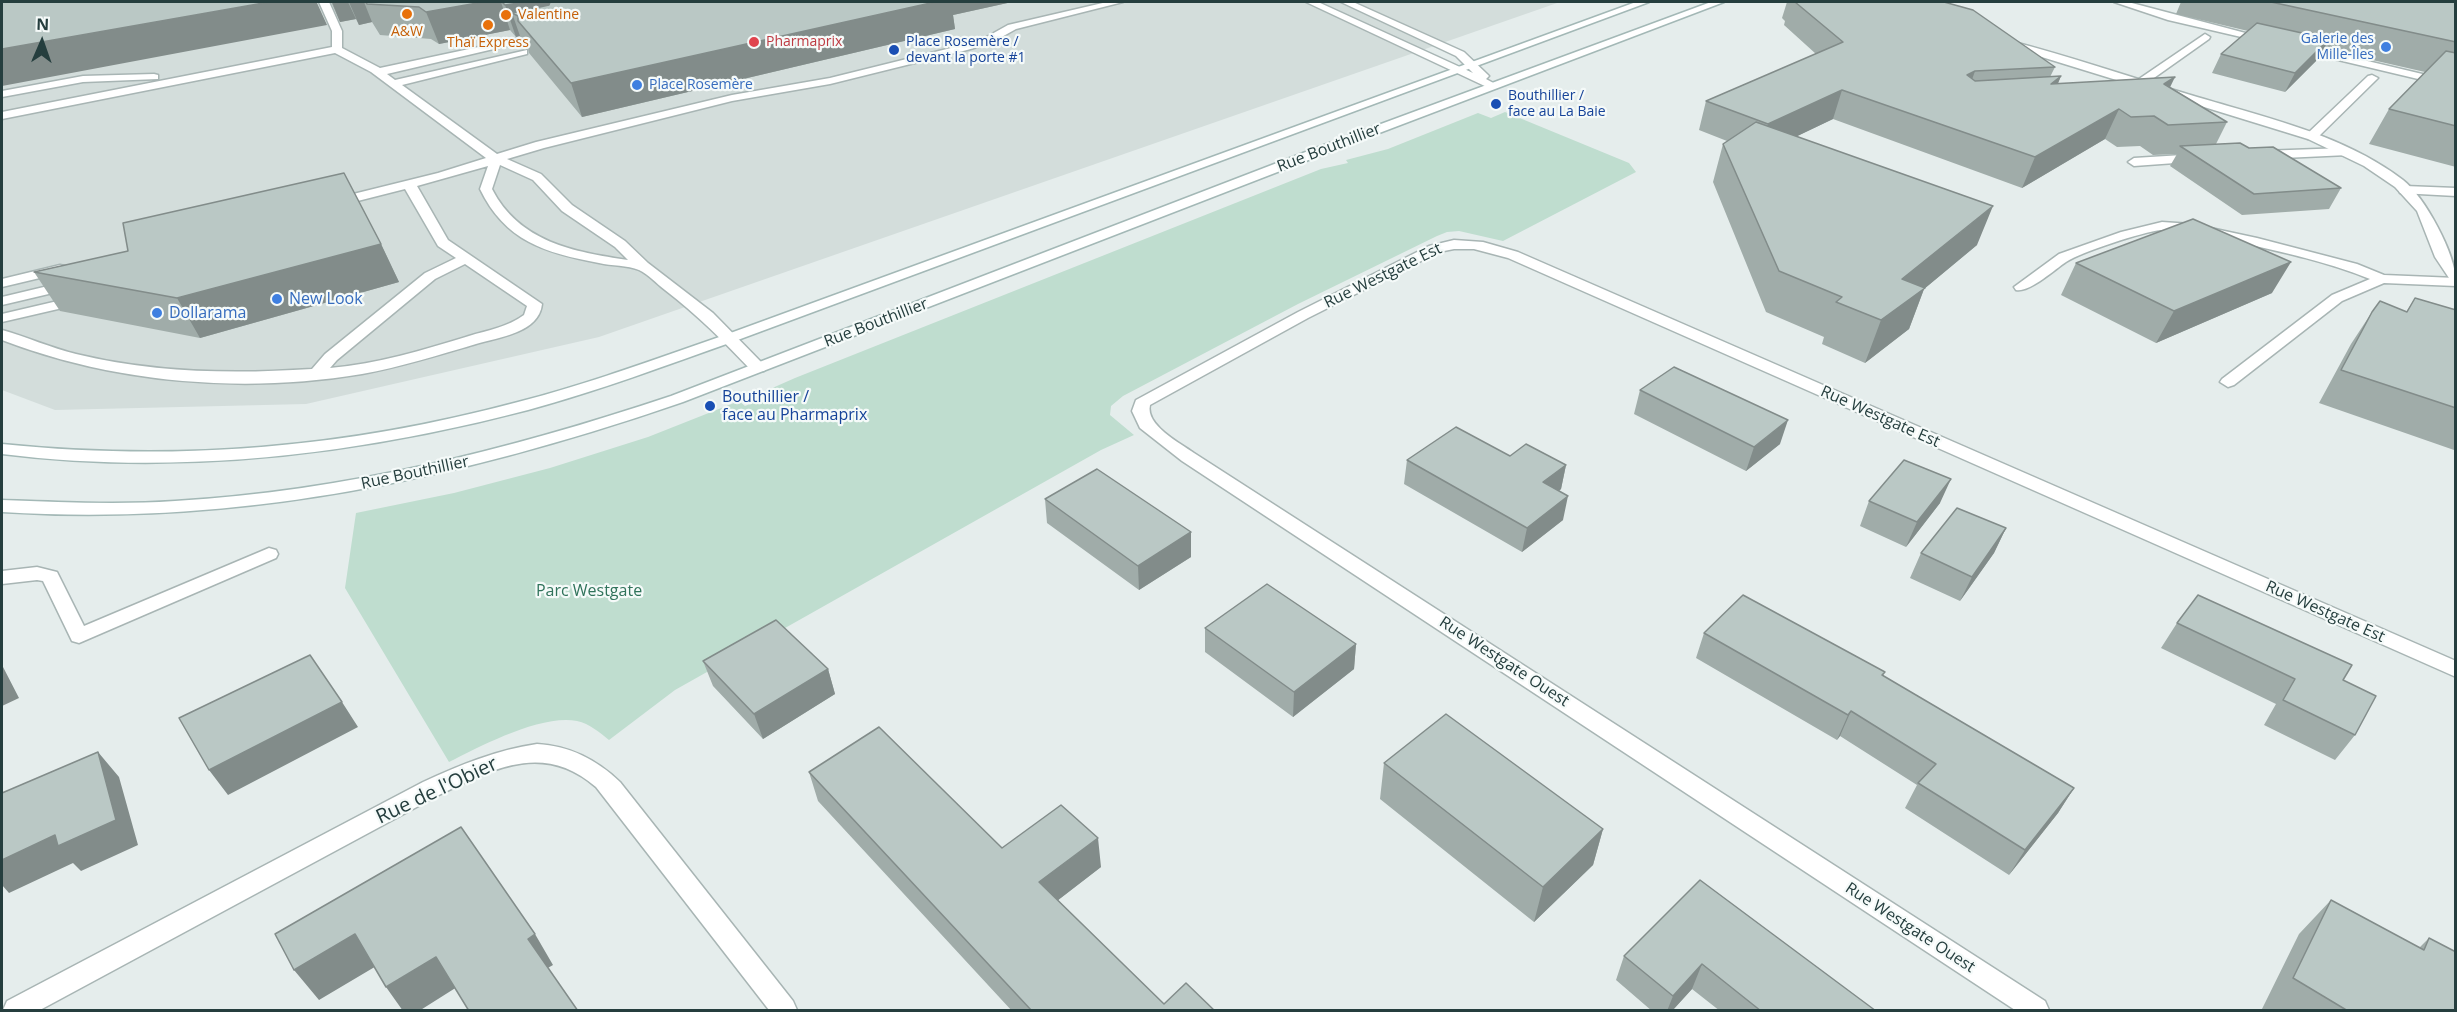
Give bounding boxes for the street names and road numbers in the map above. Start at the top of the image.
street label: Rue Bouthillier [1274,119,1384,177]
street label: Rue Westgate Est [1321,239,1445,313]
street label: Rue Bouthillier [821,294,931,352]
street label: Rue Westgate Est [1817,382,1943,452]
street label: Rue Bouthillier [359,452,471,494]
street label: Rue Westgate Est [2262,577,2388,647]
street label: Rue Westgate Ouest [1435,613,1573,711]
street label: Rue de l'Obier [372,752,502,830]
street label: Rue Westgate Ouest [1841,879,1979,977]

